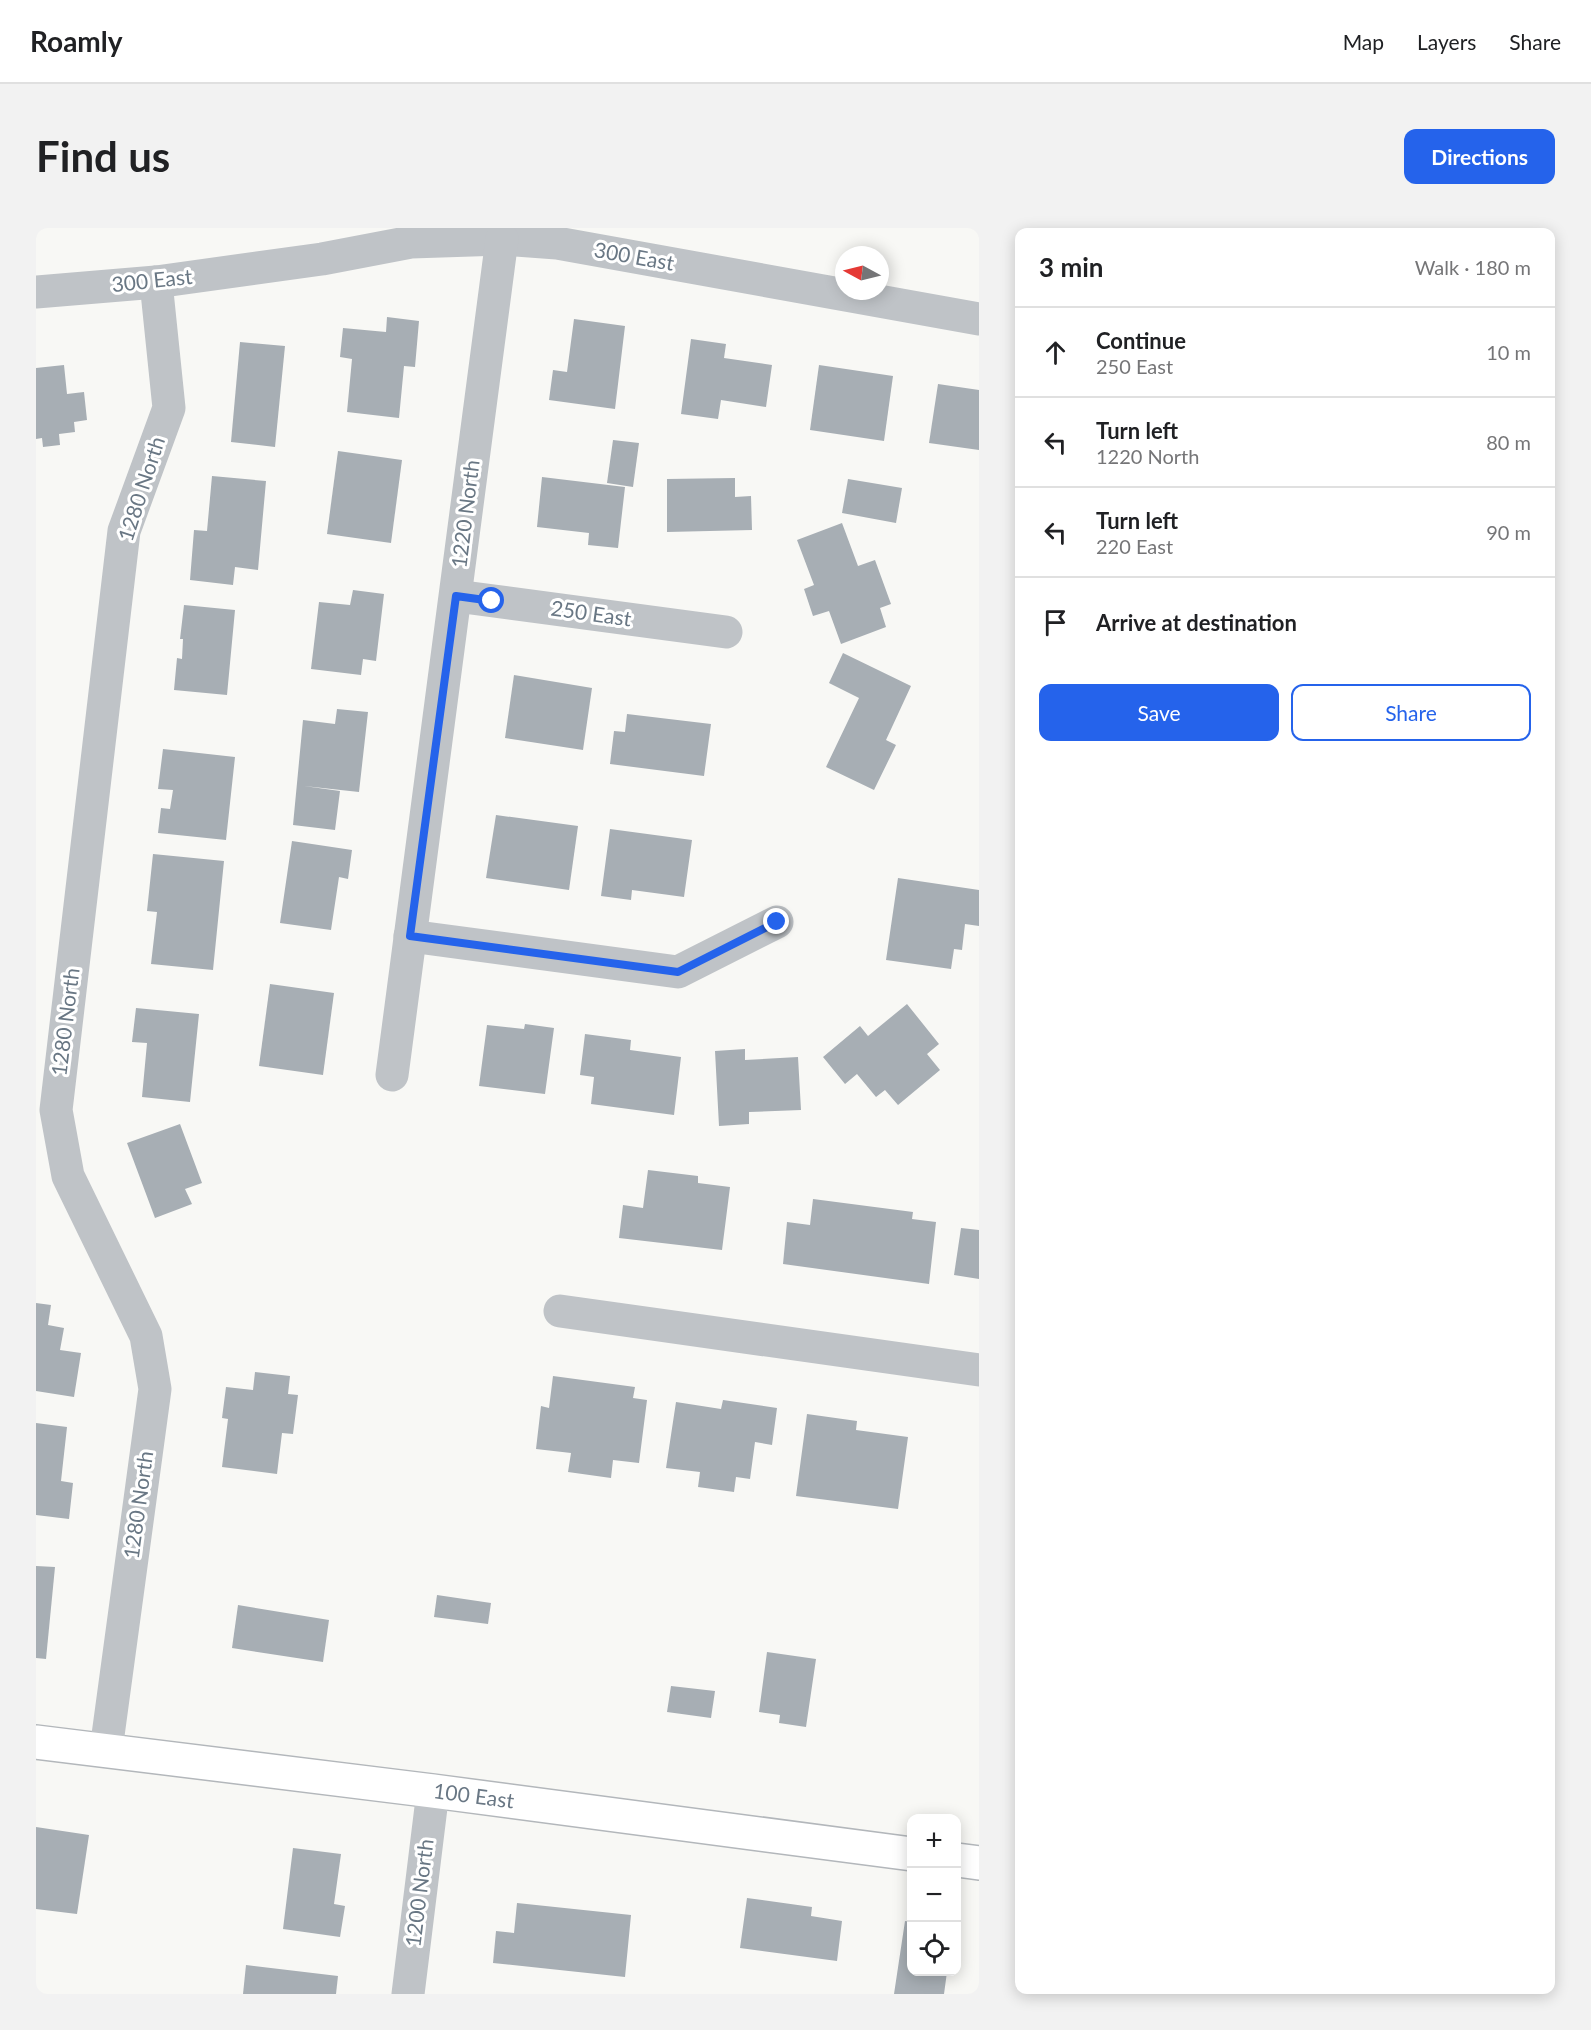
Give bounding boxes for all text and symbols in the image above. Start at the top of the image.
text: Roamly [30,24,123,58]
text: Map [1343,29,1384,54]
text: Layers [1417,29,1476,54]
text: Share [1509,29,1561,54]
button: Directions [1404,129,1555,184]
text: Find us [36,131,170,181]
street label: 300 East [592,236,677,275]
north arrow [835,246,889,300]
text: 3 min [1039,251,1103,283]
text: Walk · 180 m [1415,255,1531,279]
street label: 300 East [110,263,194,296]
text: Continue [1096,327,1186,354]
icon: ahead [1039,336,1072,369]
text: 10 m [1486,340,1531,364]
text: 250 East [1096,354,1173,378]
text: Turn left [1096,417,1178,444]
icon: left [1039,426,1072,459]
text: 80 m [1486,430,1531,454]
street label: 1280 North [112,433,169,544]
text: 1220 North [1096,444,1199,468]
street label: 1220 North [445,458,484,569]
text: Turn left [1096,507,1178,534]
icon: left [1039,516,1072,549]
text: 90 m [1486,520,1531,544]
text: 220 East [1096,534,1173,558]
route start [478,587,504,613]
street label: 250 East [549,595,634,631]
icon: arrive [1039,606,1072,639]
text: Arrive at destination [1096,609,1297,636]
button: Save [1039,684,1279,741]
button: Share [1291,684,1531,741]
route end [763,908,789,934]
street label: 1280 North [45,966,84,1077]
street label: 1280 North [118,1449,157,1560]
street label: 100 East [432,1777,516,1813]
map controls [907,1814,961,1976]
button: + [907,1814,961,1868]
street label: 1200 North [399,1837,438,1948]
button: − [907,1868,961,1922]
button: locate [907,1922,961,1976]

